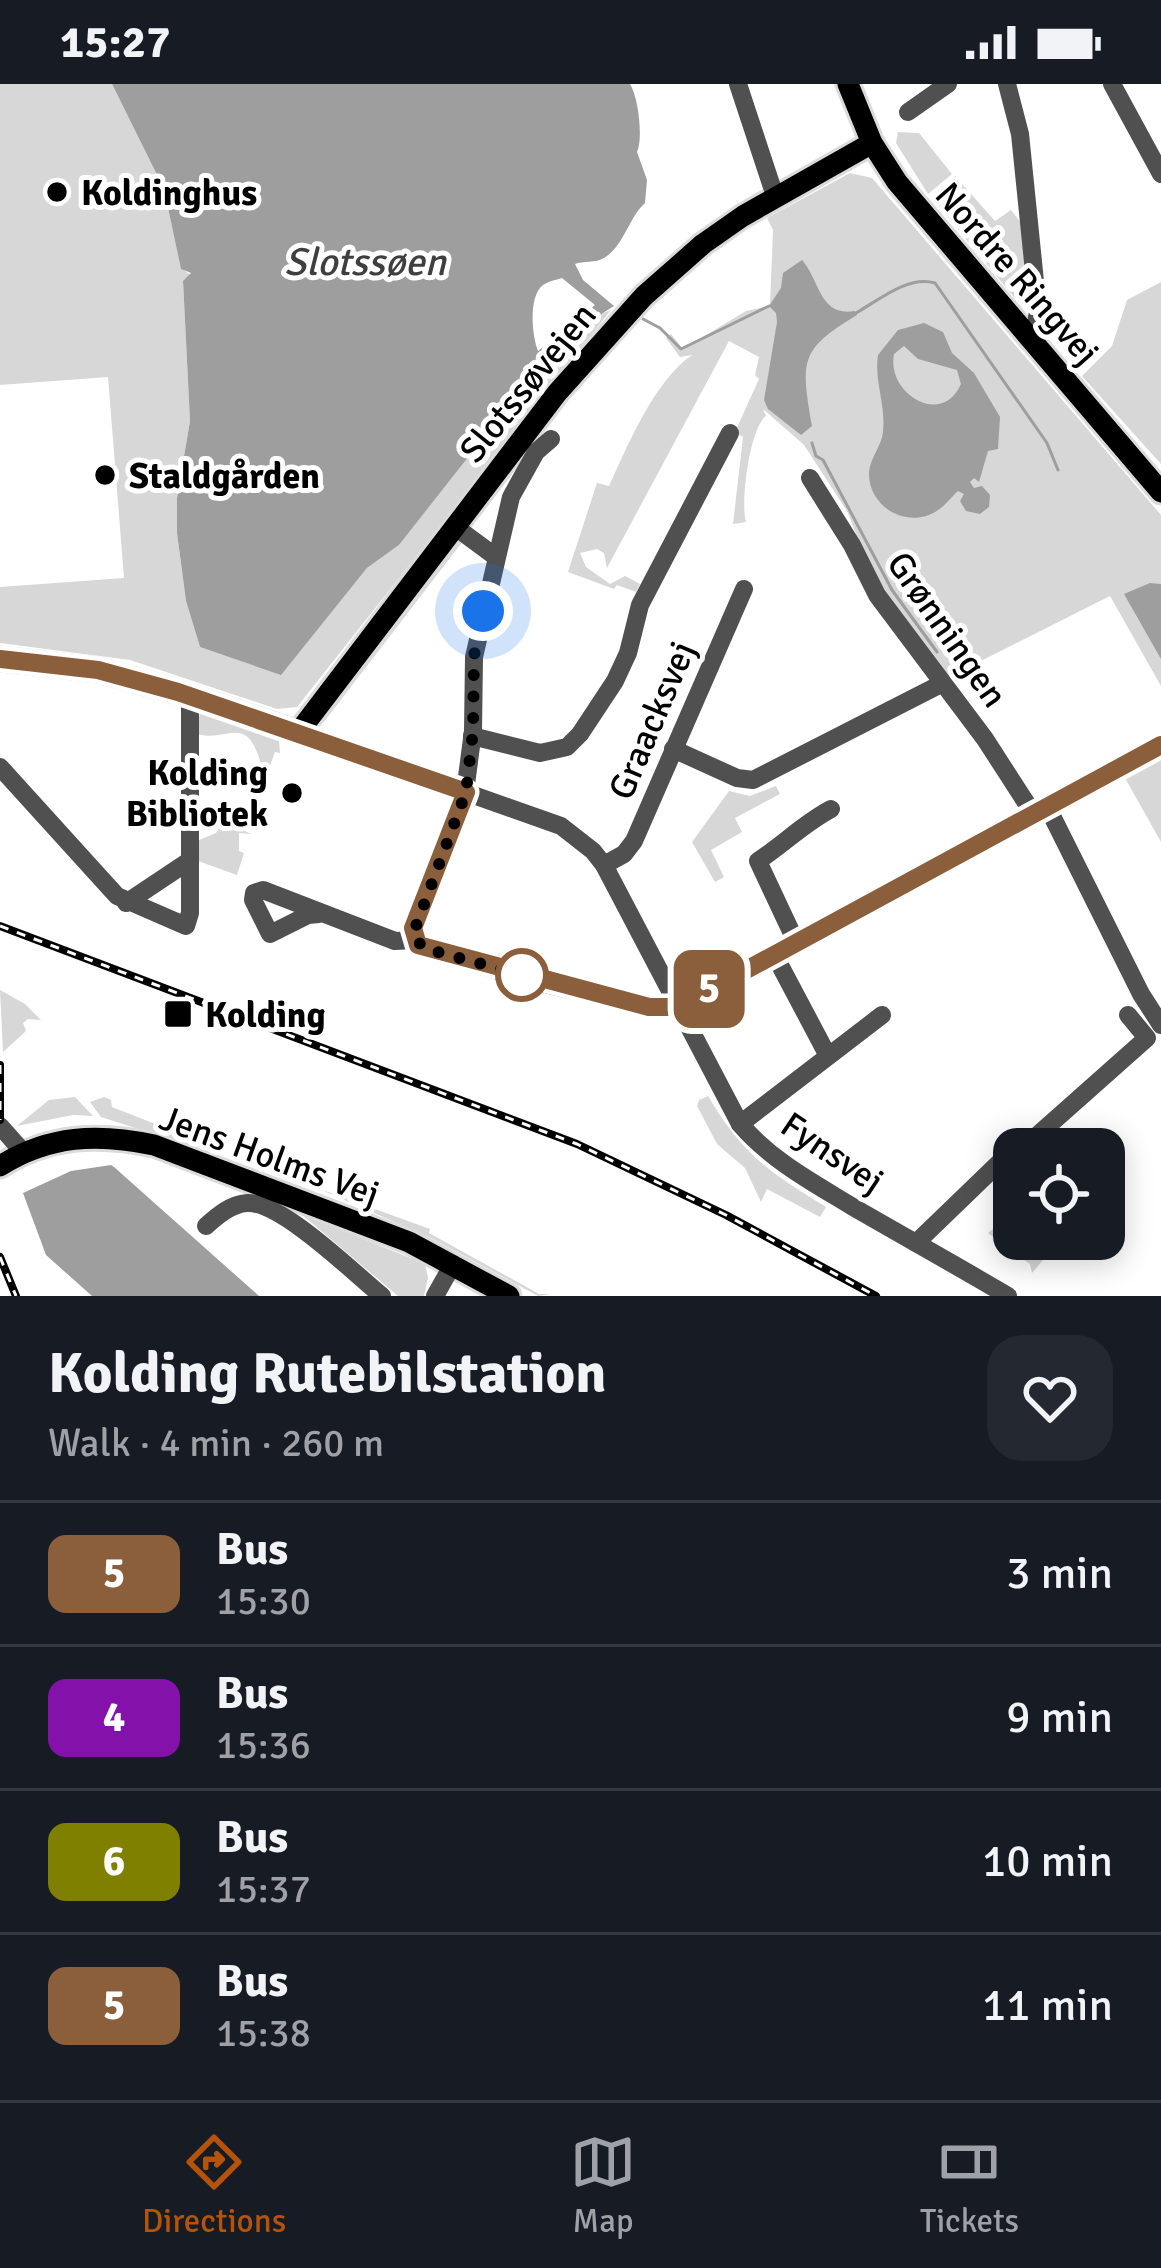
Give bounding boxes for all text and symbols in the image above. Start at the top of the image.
text: 15:27 [60,15,170,70]
place label: Koldinghus [81,171,257,216]
street label: Nordre Ringvej [925,173,1109,375]
marker: Koldinghus [44,179,70,205]
water label: Slotssøen [284,238,447,286]
street label: Slotssøvejen [450,294,606,472]
place label: Staldgården [129,454,320,499]
marker: Staldgården [92,462,118,488]
street label: Grønningen [877,543,1017,716]
your location [453,581,513,641]
street label: Graacksvej [599,635,706,806]
place label: Kolding Bibliotek [126,751,268,837]
marker: Kolding Bibliotek [279,780,305,806]
unlabelled marker [497,950,547,1000]
line badge: 5 [670,950,748,1028]
text: 5 [698,963,720,1014]
place label: Kolding [205,993,326,1038]
marker: Kolding [162,998,194,1030]
street label: Jens Holms Vej [154,1096,385,1217]
street label: Fynsvej [772,1103,892,1204]
map controls [993,1128,1125,1260]
button: locate [993,1128,1125,1260]
button: heart [987,1335,1113,1461]
text: Kolding Rutebilstation [48,1338,606,1409]
text: Walk · 4 min · 260 m [48,1419,384,1467]
text: Bus [216,1522,288,1577]
text: 3 min [1006,1546,1113,1601]
text: 5 [103,1548,125,1599]
text: 15:30 [216,1577,311,1625]
text: Bus [216,1666,288,1721]
text: 9 min [1006,1690,1113,1745]
text: 4 [103,1692,125,1743]
text: 15:36 [216,1721,311,1769]
text: Bus [216,1810,288,1865]
text: 10 min [982,1834,1113,1889]
text: 6 [103,1836,125,1887]
text: 15:37 [216,1865,311,1913]
text: Bus [216,1954,288,2009]
text: 11 min [982,1978,1113,2033]
text: 5 [103,1980,125,2031]
text: 15:38 [216,2009,311,2057]
tab: Directions [142,2129,286,2242]
tab: Map [570,2129,636,2242]
tab: Tickets [920,2129,1019,2242]

